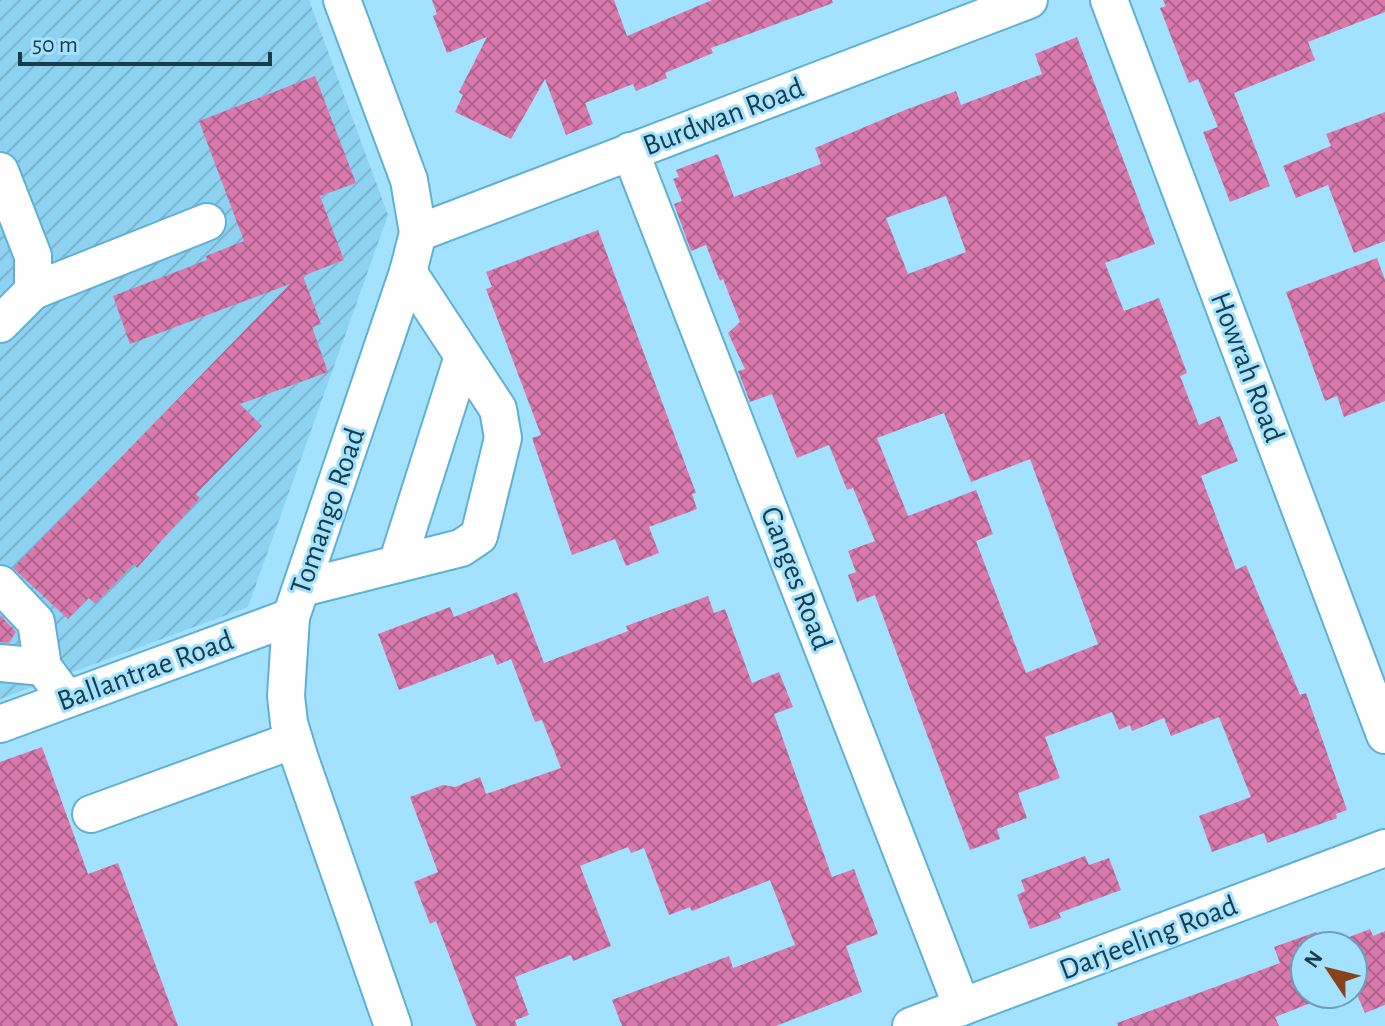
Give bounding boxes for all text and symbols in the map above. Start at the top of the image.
scale bar [20,16,270,66]
text: 50 m [32,33,78,57]
street label: Burdwan Road [639,73,808,161]
street label: Howrah Road [1205,288,1289,446]
street label: Tomango Road [285,424,370,599]
street label: Ganges Road [755,503,837,654]
street label: Ballantrae Road [53,625,237,717]
street label: Darjeeling Road [1055,890,1241,986]
north arrow [1289,930,1369,1010]
text: N [1300,947,1327,972]

